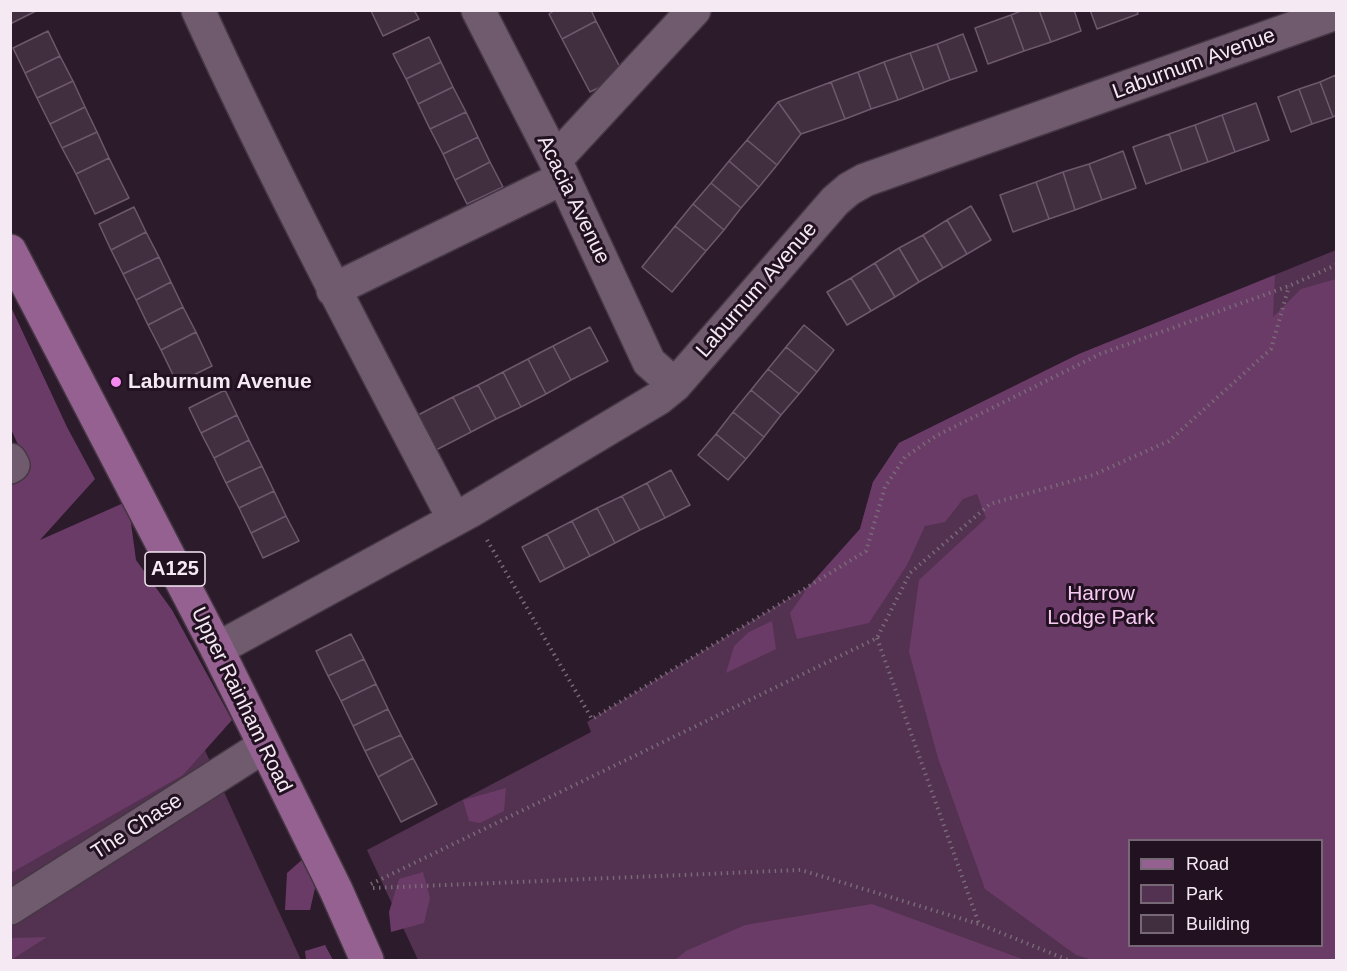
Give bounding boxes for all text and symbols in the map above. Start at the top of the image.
street label: Laburnum Avenue [1109,23,1279,105]
street label: Acacia Avenue [531,132,615,268]
street label: Laburnum Avenue [691,217,823,363]
place label: Laburnum Avenue [128,369,312,395]
marker: Laburnum Avenue [109,375,123,389]
road number: A125 [145,552,205,586]
park label: Harrow Lodge Park [1047,581,1155,631]
street label: Upper Rainham Road [185,603,297,797]
street label: The Chase [87,788,187,866]
legend [1128,839,1323,947]
text: Road [1186,854,1229,874]
text: Park [1186,884,1223,904]
text: Building [1186,914,1250,934]

